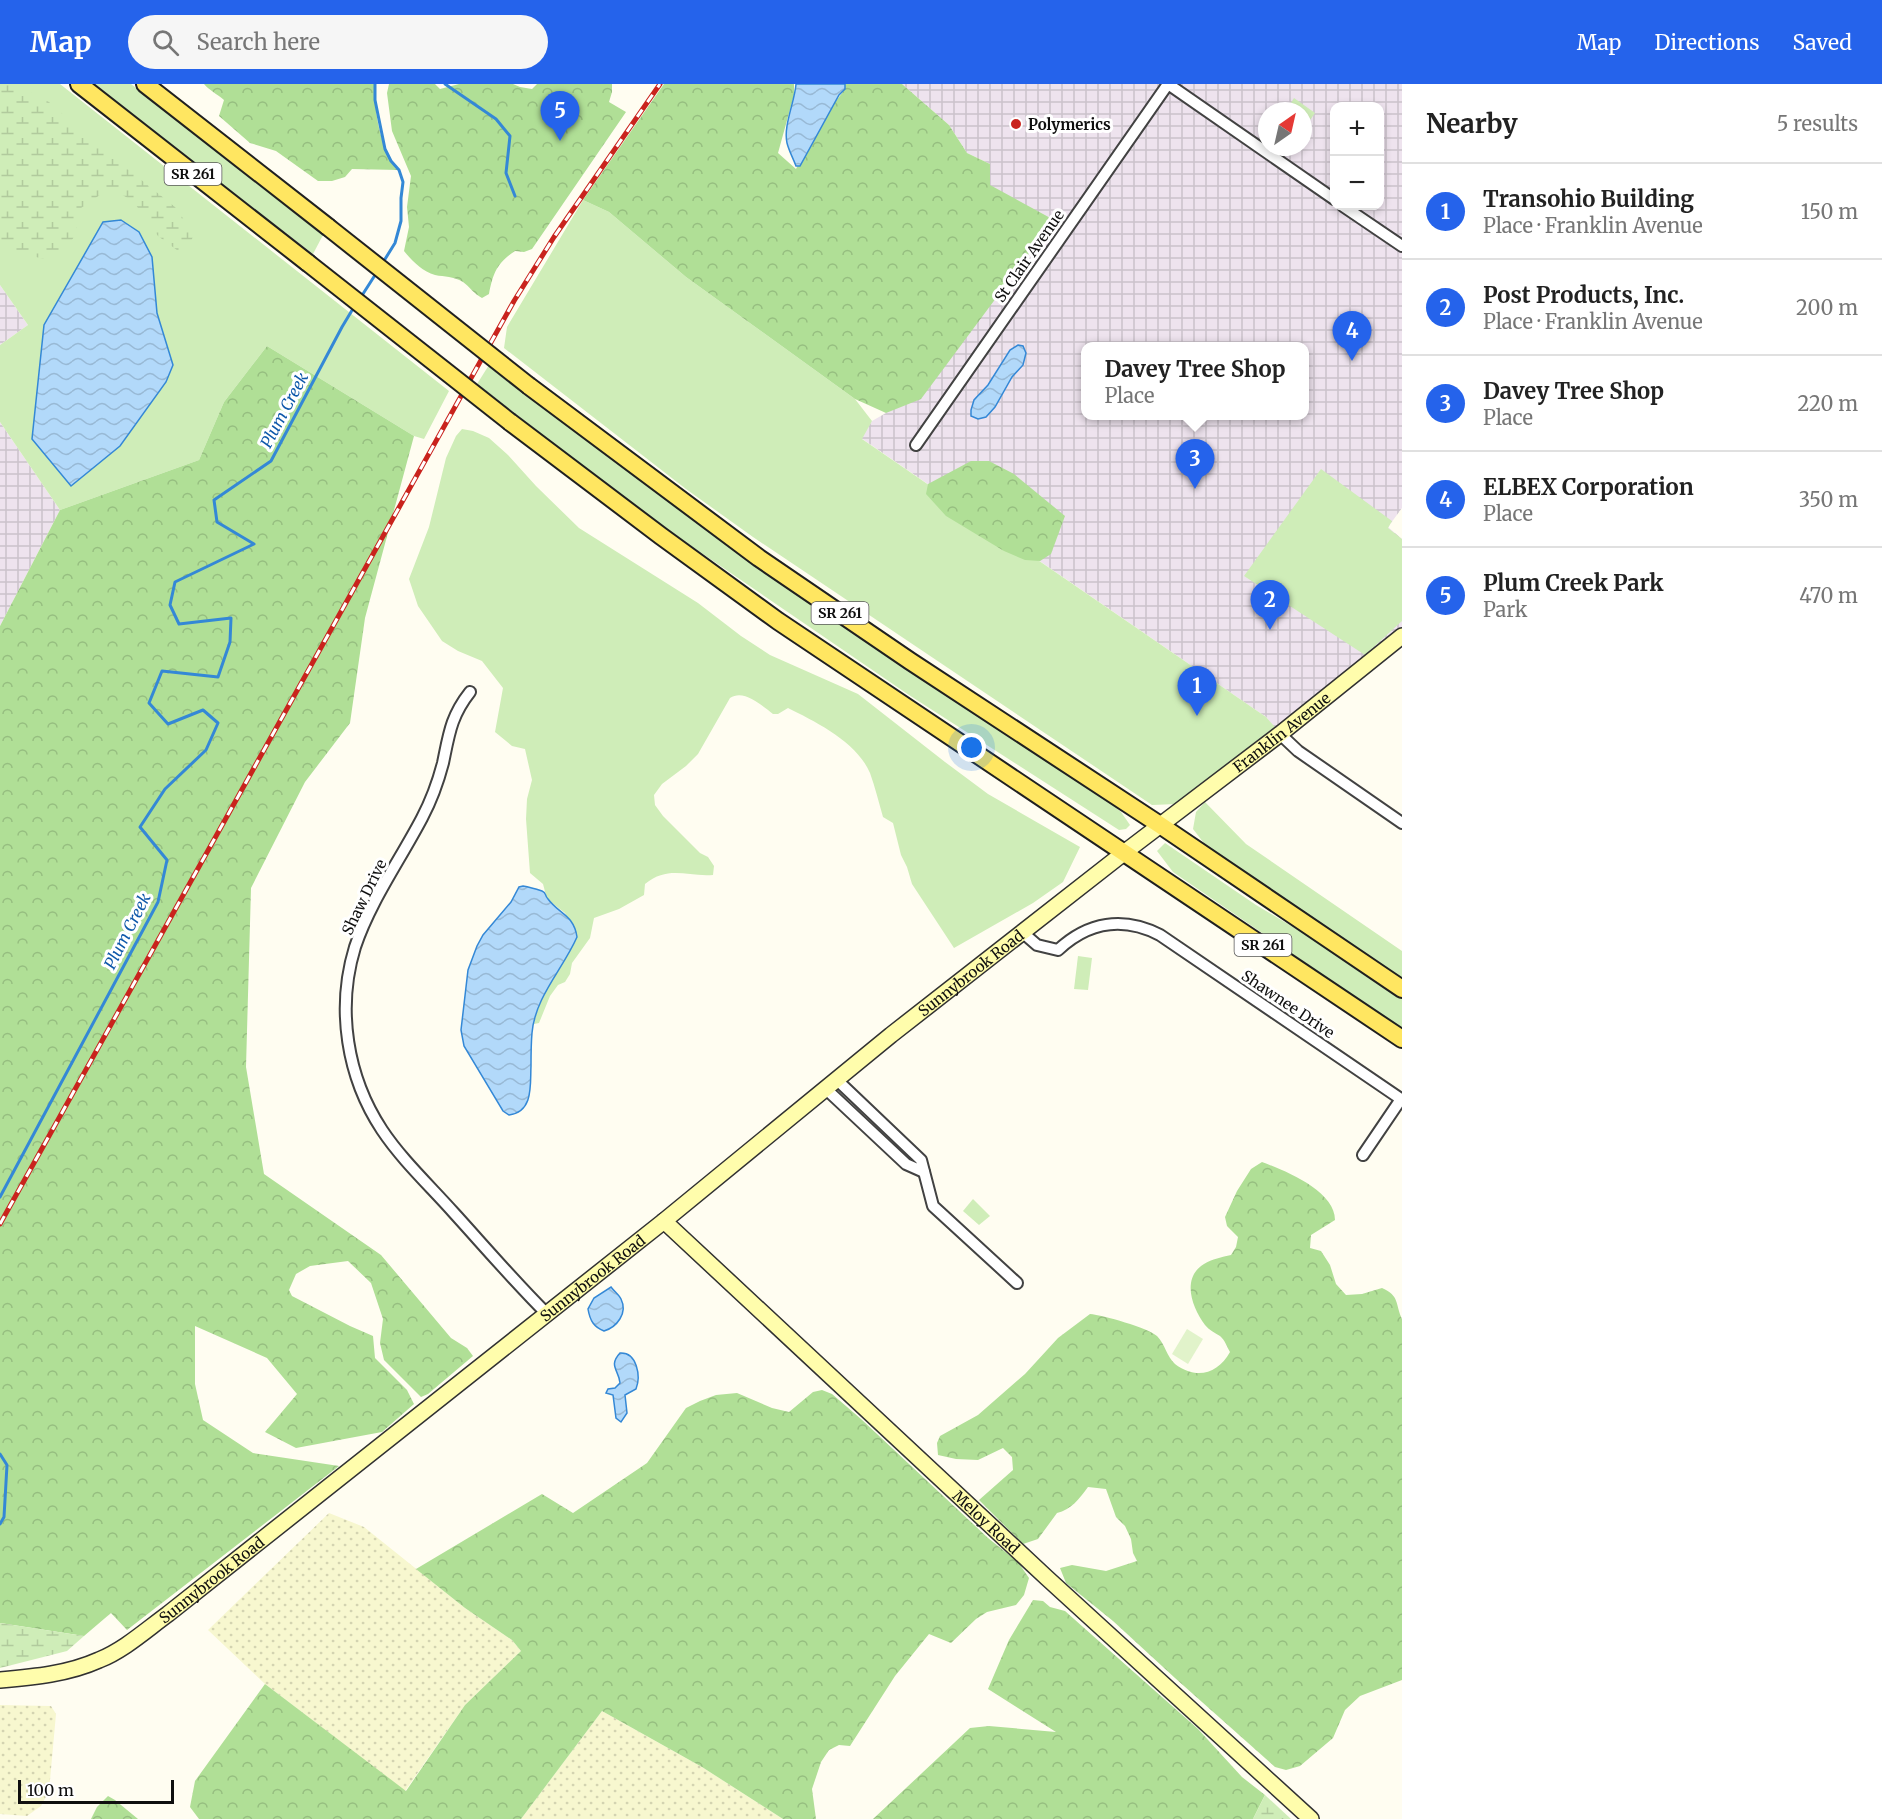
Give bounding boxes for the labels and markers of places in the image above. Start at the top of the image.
pin: 5 [540,92,580,141]
place label: Polymerics [1028,115,1111,134]
marker: Polymerics [1009,117,1023,131]
pin: 4 [1332,312,1372,361]
pin: 3 [1176,440,1214,489]
pin: 2 [1250,580,1290,630]
pin: 1 [1178,666,1216,716]

